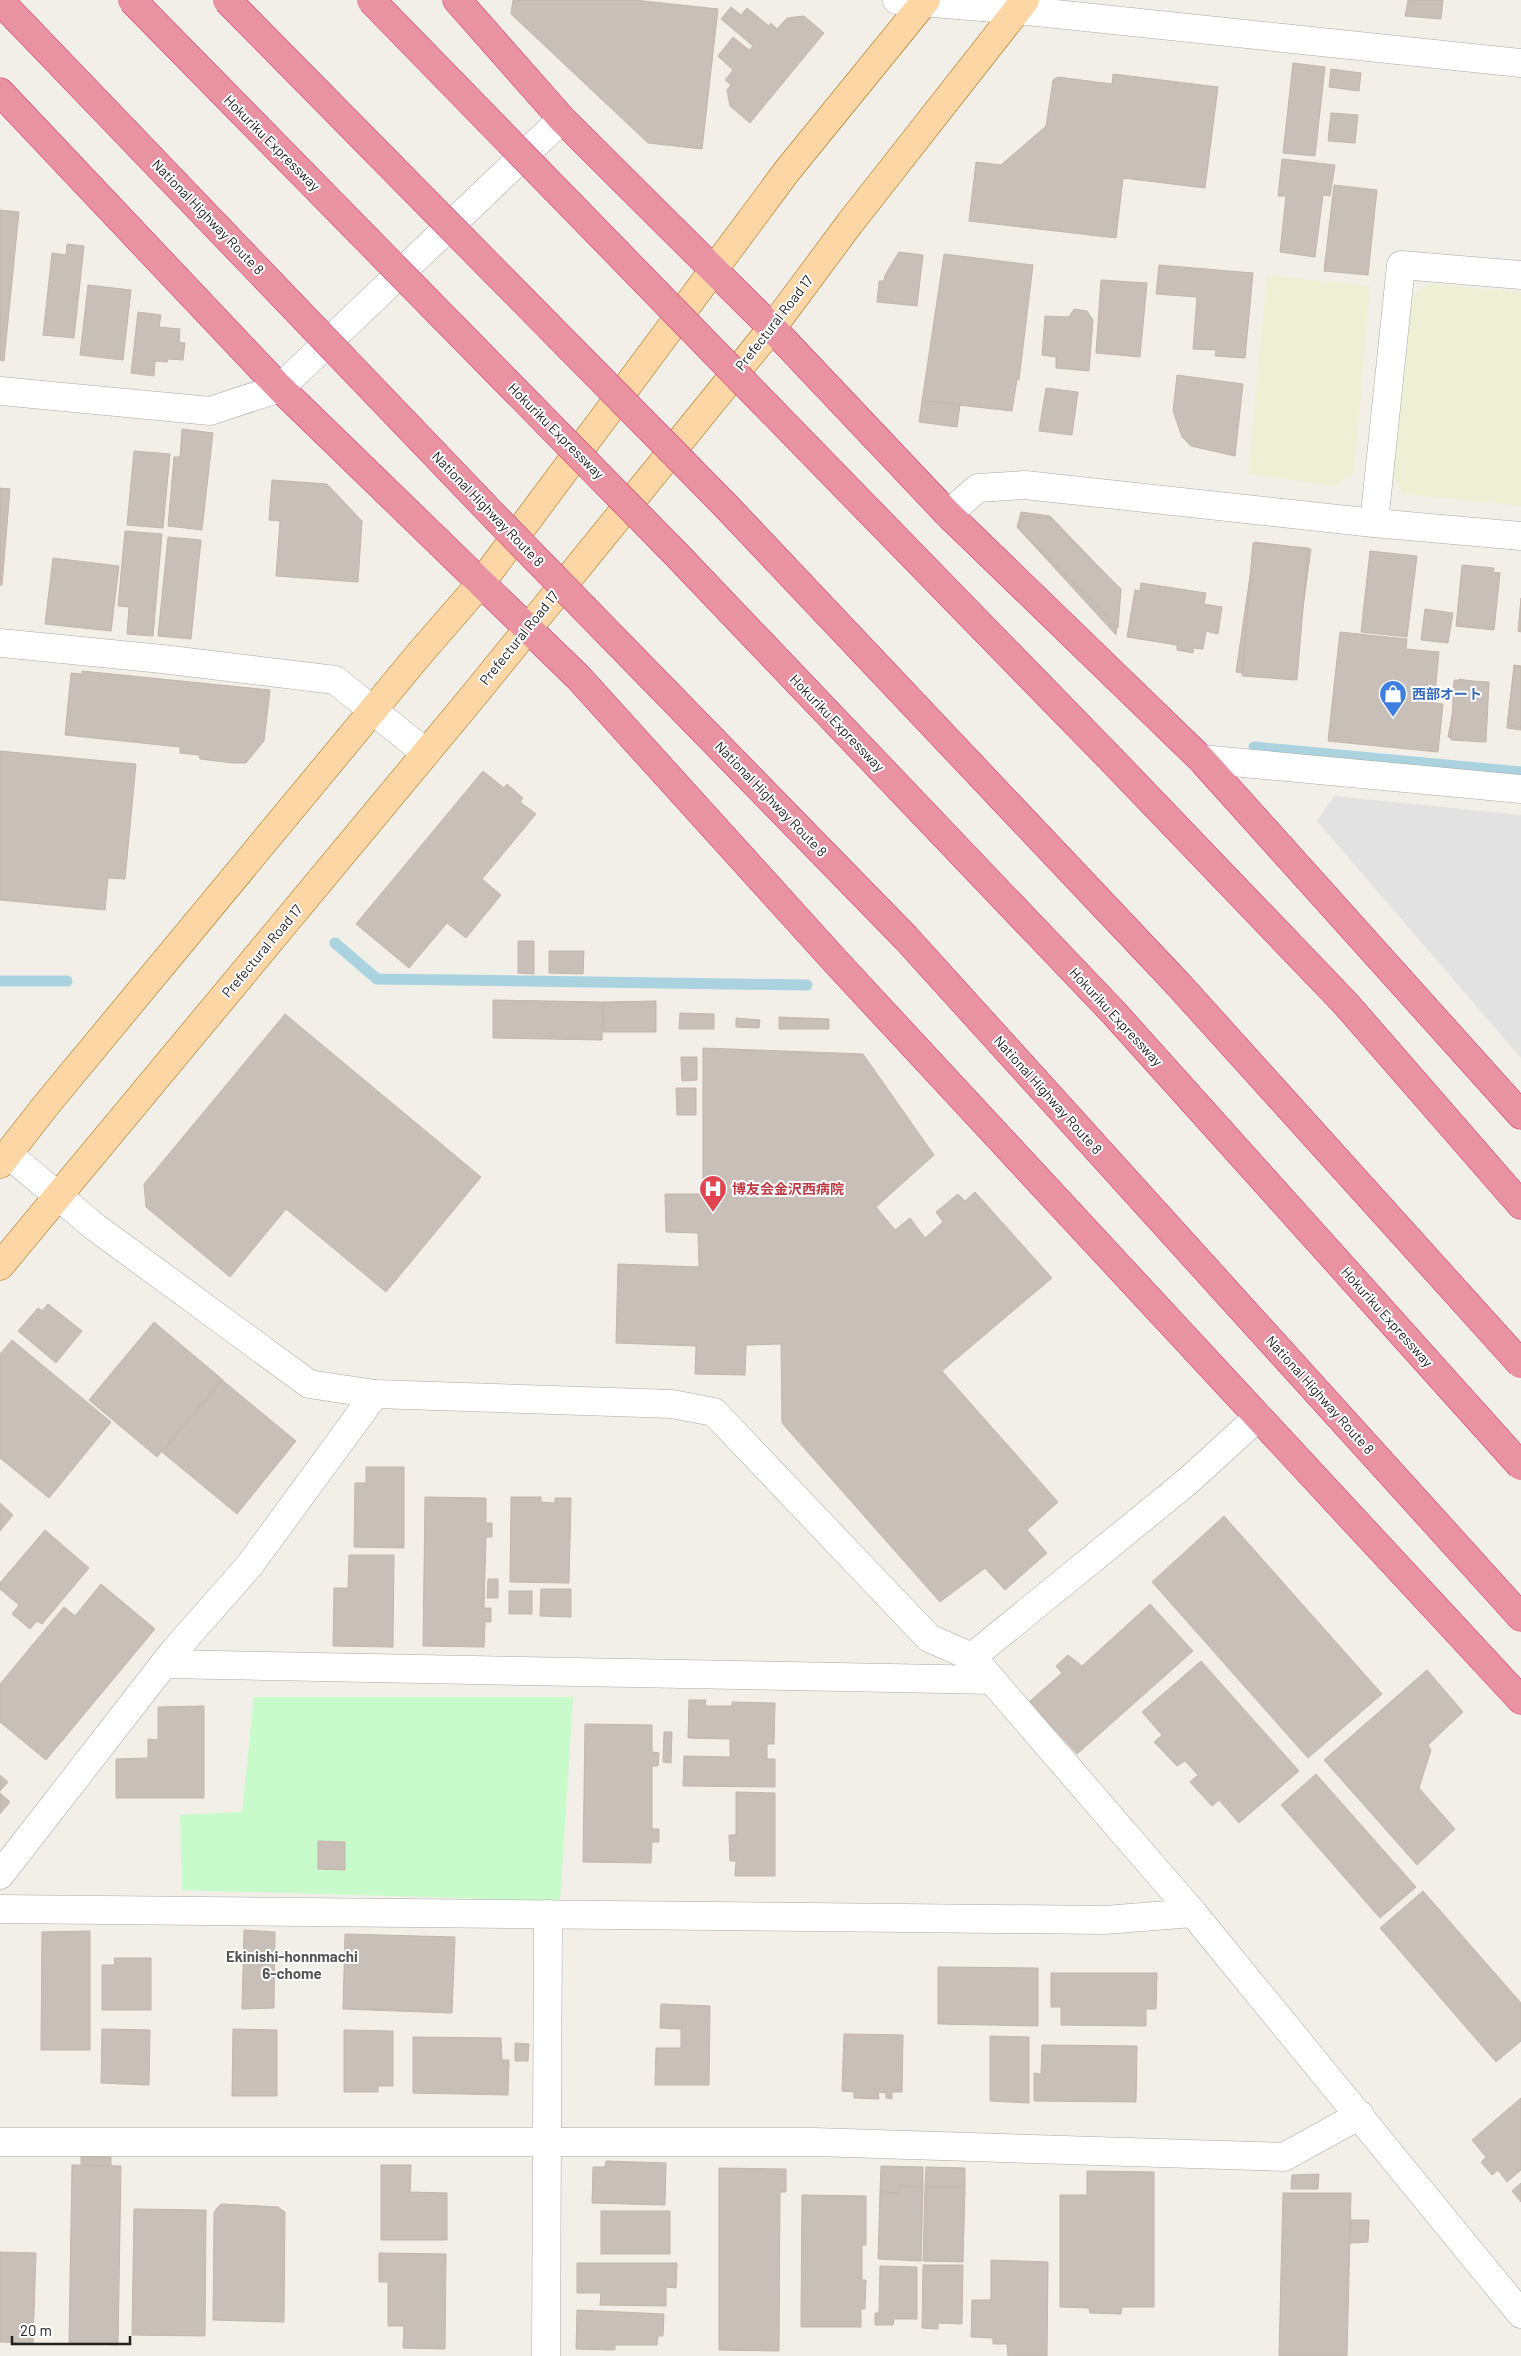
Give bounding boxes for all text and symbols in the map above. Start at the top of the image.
street label: Hokuriku Expressway [221,91,324,195]
street label: National Highway Route 8 [149,156,268,278]
street label: Prefectural Road 17 [731,272,816,374]
street label: Hokuriku Expressway [505,379,608,483]
street label: National Highway Route 8 [429,448,548,570]
street label: Prefectural Road 17 [476,587,562,688]
street label: Hokuriku Expressway [786,670,889,775]
shop icon: 西部オート [1378,679,1408,718]
place label: 西部オート [1412,685,1482,702]
street label: National Highway Route 8 [712,738,831,860]
street label: Prefectural Road 17 [218,901,306,1001]
street label: Hokuriku Expressway [1066,964,1167,1070]
street label: National Highway Route 8 [991,1032,1106,1157]
hospital icon: 博友会金沢西病院 [698,1174,728,1213]
place label: 博友会金沢西病院 [732,1180,844,1197]
street label: Hokuriku Expressway [1338,1263,1437,1371]
street label: National Highway Route 8 [1263,1332,1378,1457]
district label: Ekinishi-honnmachi 6-chome [226,1947,358,1982]
scale bar [12,2314,130,2346]
text: 20 m [20,2321,52,2339]

